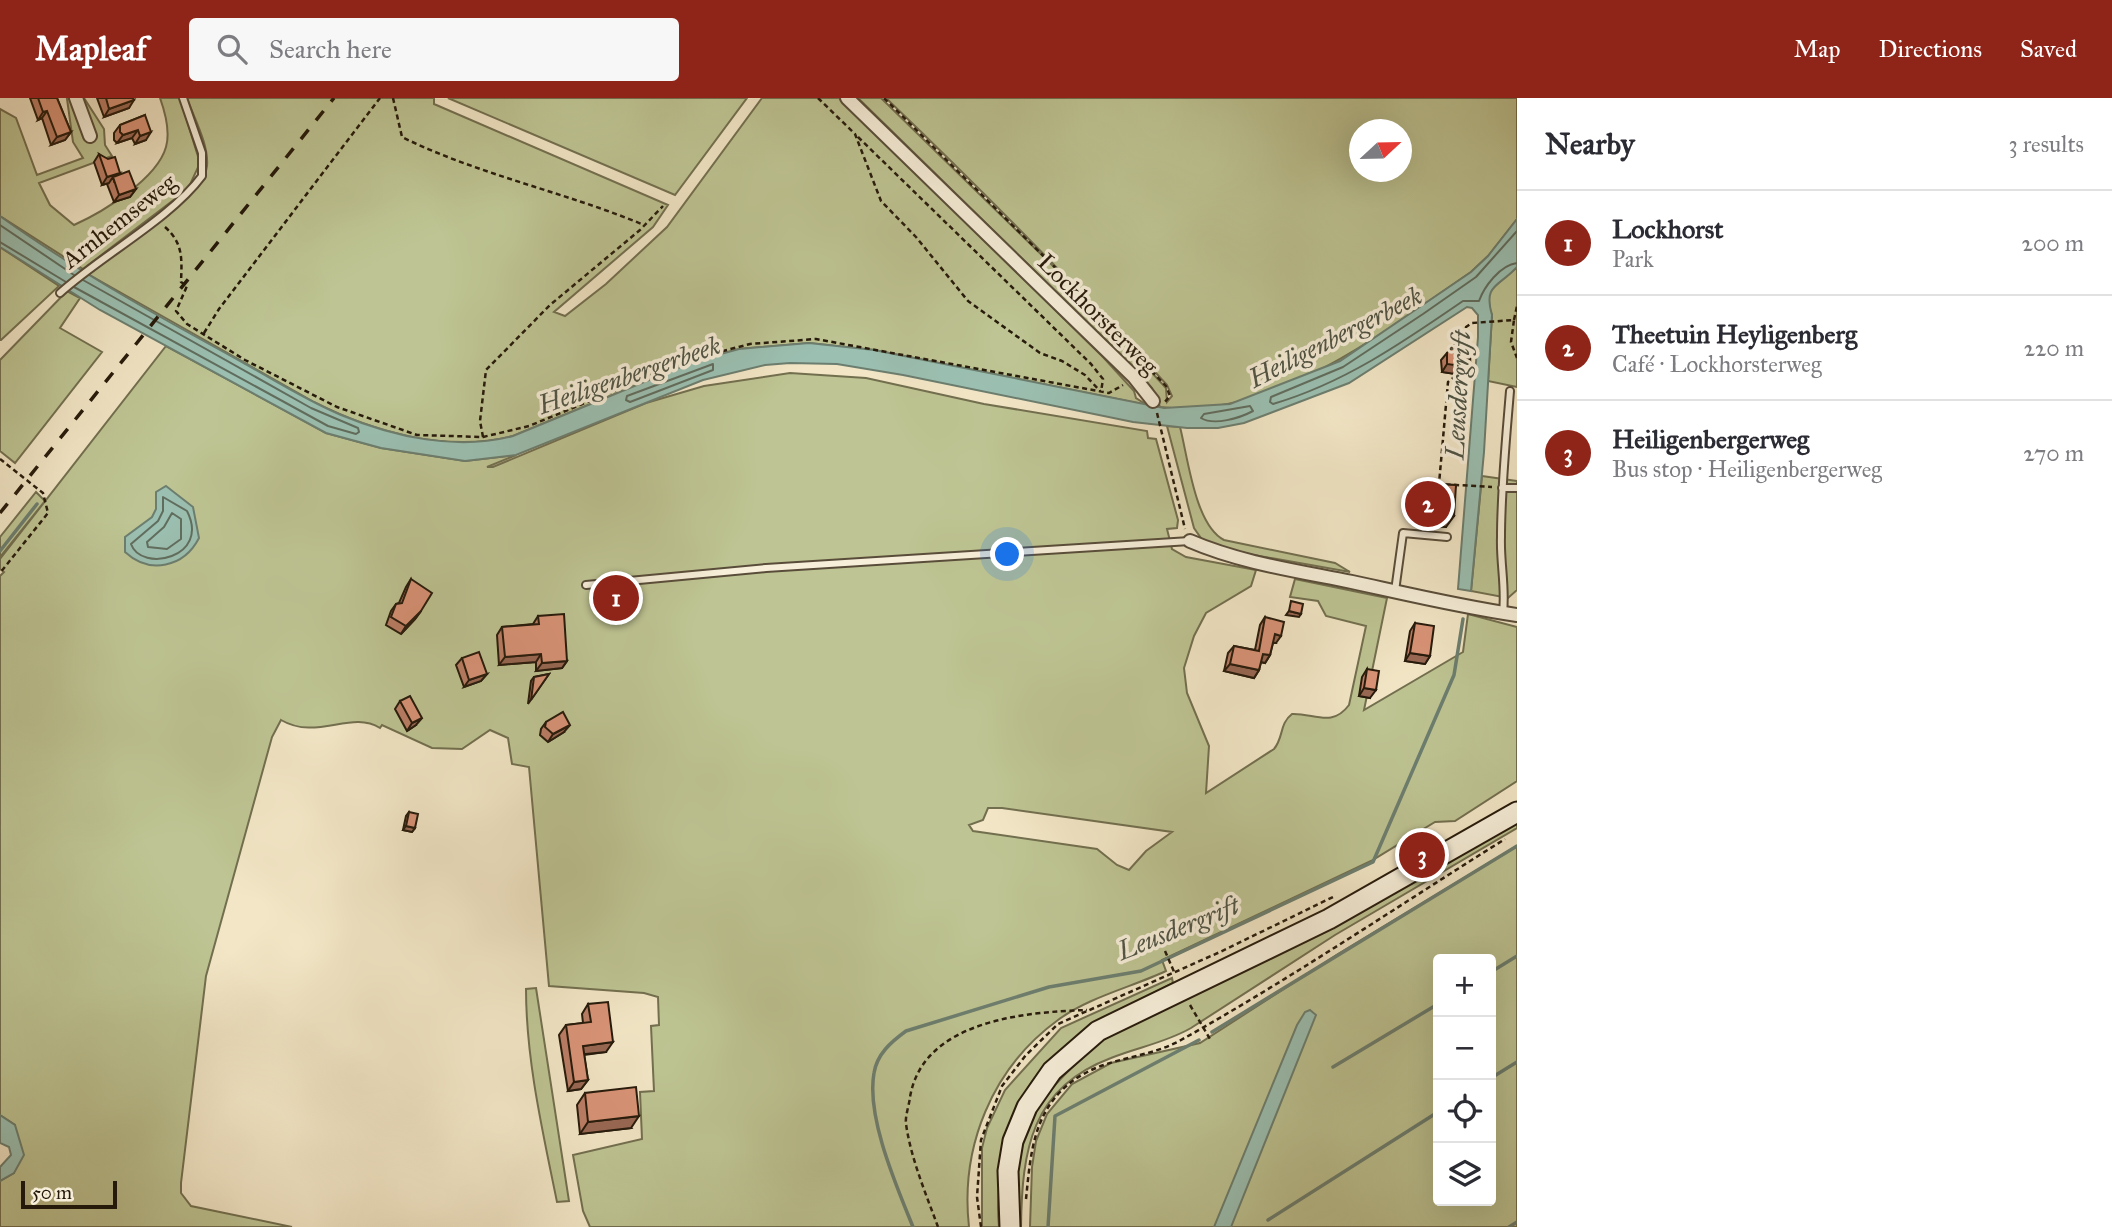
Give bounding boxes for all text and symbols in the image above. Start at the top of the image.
search box [189,18,679,81]
text: Mapleaf [35,29,147,69]
icon: search [213,30,251,68]
text: Search here [269,33,392,65]
text: Map [1794,34,1841,64]
text: Directions [1879,34,1982,64]
text: Saved [2020,34,2077,64]
north arrow [1349,119,1412,182]
text: Nearby [1545,126,1635,162]
text: 3 results [2008,130,2084,158]
street label: Arnhemseweg [55,167,183,276]
text: Lockhorst [1612,213,1724,245]
text: 1 [1563,229,1573,257]
text: 200 m [2022,229,2084,257]
text: Park [1612,245,1654,273]
street label: Lockhorsterweg [1031,247,1165,381]
water label: Heiligenbergerbeek [1242,279,1428,395]
text: Theetuin Heyligenberg [1612,318,1857,350]
water label: Leusdergrift [1439,328,1477,461]
water label: Heiligenbergerbeek [532,329,725,422]
text: 2 [1562,334,1574,362]
text: 220 m [2024,334,2084,362]
text: Café · Lockhorsterweg [1612,350,1822,378]
text: Heiligenbergerweg [1612,423,1809,455]
text: 3 [1563,439,1573,467]
text: 270 m [2023,439,2084,467]
text: Bus stop · Heiligenbergerweg [1612,455,1882,483]
pin: 2 [1405,478,1451,530]
your location [990,537,1024,571]
pin: 1 [593,572,639,624]
pin: 3 [1399,829,1445,881]
water label: Leusdergrift [1111,888,1245,967]
map controls [1433,954,1496,1206]
button: + [1433,954,1496,1017]
button: − [1433,1017,1496,1080]
button: locate [1433,1080,1496,1143]
button: layers [1433,1143,1496,1206]
scale bar [21,1178,117,1210]
text: 50 m [32,1181,72,1204]

